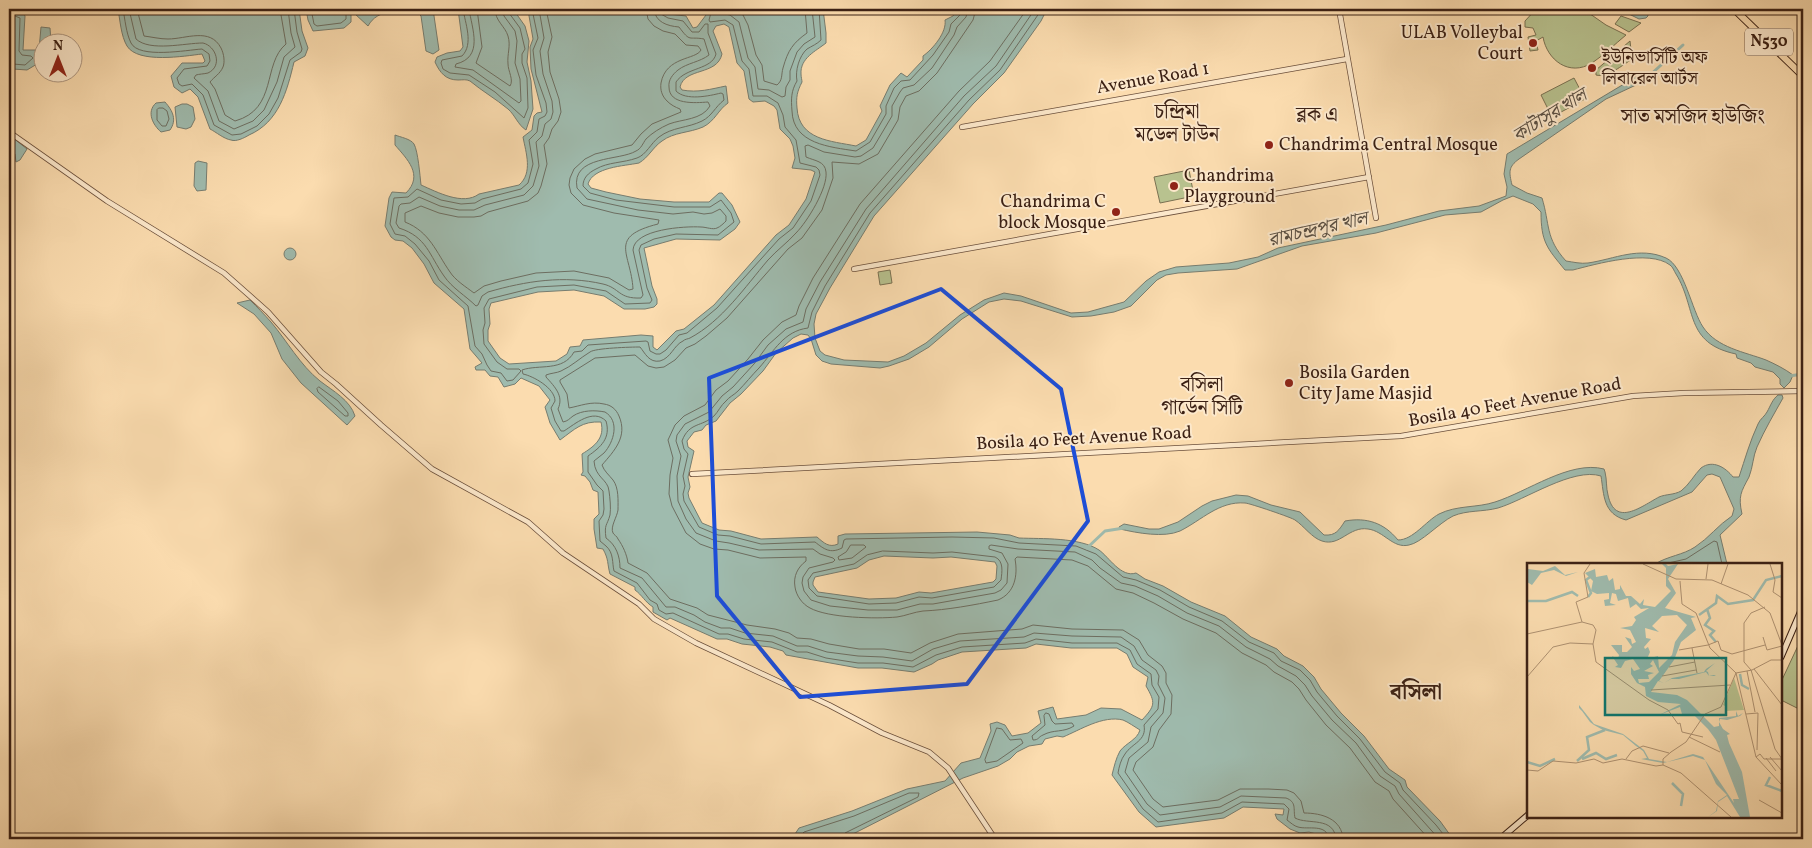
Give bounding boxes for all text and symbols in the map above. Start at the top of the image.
place label: ULAB Volleybal Court [1401,21,1523,67]
road number: N530 [1745,28,1793,56]
north arrow [32,32,82,82]
text: N [53,37,63,56]
marker: ULAB Volleybal Court [1527,37,1539,49]
place label: ইউনিভার্সিটি অফ লিবারেল আর্টস [1601,46,1709,92]
street label: Avenue Road 1 [1095,57,1211,101]
marker: ইউনিভার্সিটি অফ লিবারেল আর্টস [1586,62,1598,74]
water label: কাটাসুর খাল [1508,81,1595,149]
district label: চন্দ্রিমা মডেল টাউন [1134,99,1221,150]
district label: ব্লক এ [1295,102,1338,130]
district label: সাত মসজিদ হাউজিং [1620,103,1765,132]
place label: Chandrima Central Mosque [1279,133,1498,158]
marker: Chandrima Central Mosque [1263,139,1275,151]
place label: Chandrima Playground [1184,164,1275,210]
marker: Chandrima Playground [1168,180,1180,192]
place label: Chandrima C block Mosque [998,190,1106,236]
water label: রামচন্দ্রপুর খাল [1266,205,1373,254]
marker: Chandrima C block Mosque [1110,206,1122,218]
place label: Bosila Garden City Jame Masjid [1299,361,1432,407]
district label: বসিলা গার্ডেন সিটি [1161,372,1243,423]
street label: Bosila 40 Feet Avenue Road [1406,372,1624,434]
marker: Bosila Garden City Jame Masjid [1283,377,1295,389]
street label: Bosila 40 Feet Avenue Road [976,421,1192,457]
inset map [1527,563,1782,818]
district label: বসিলা [1389,678,1442,709]

